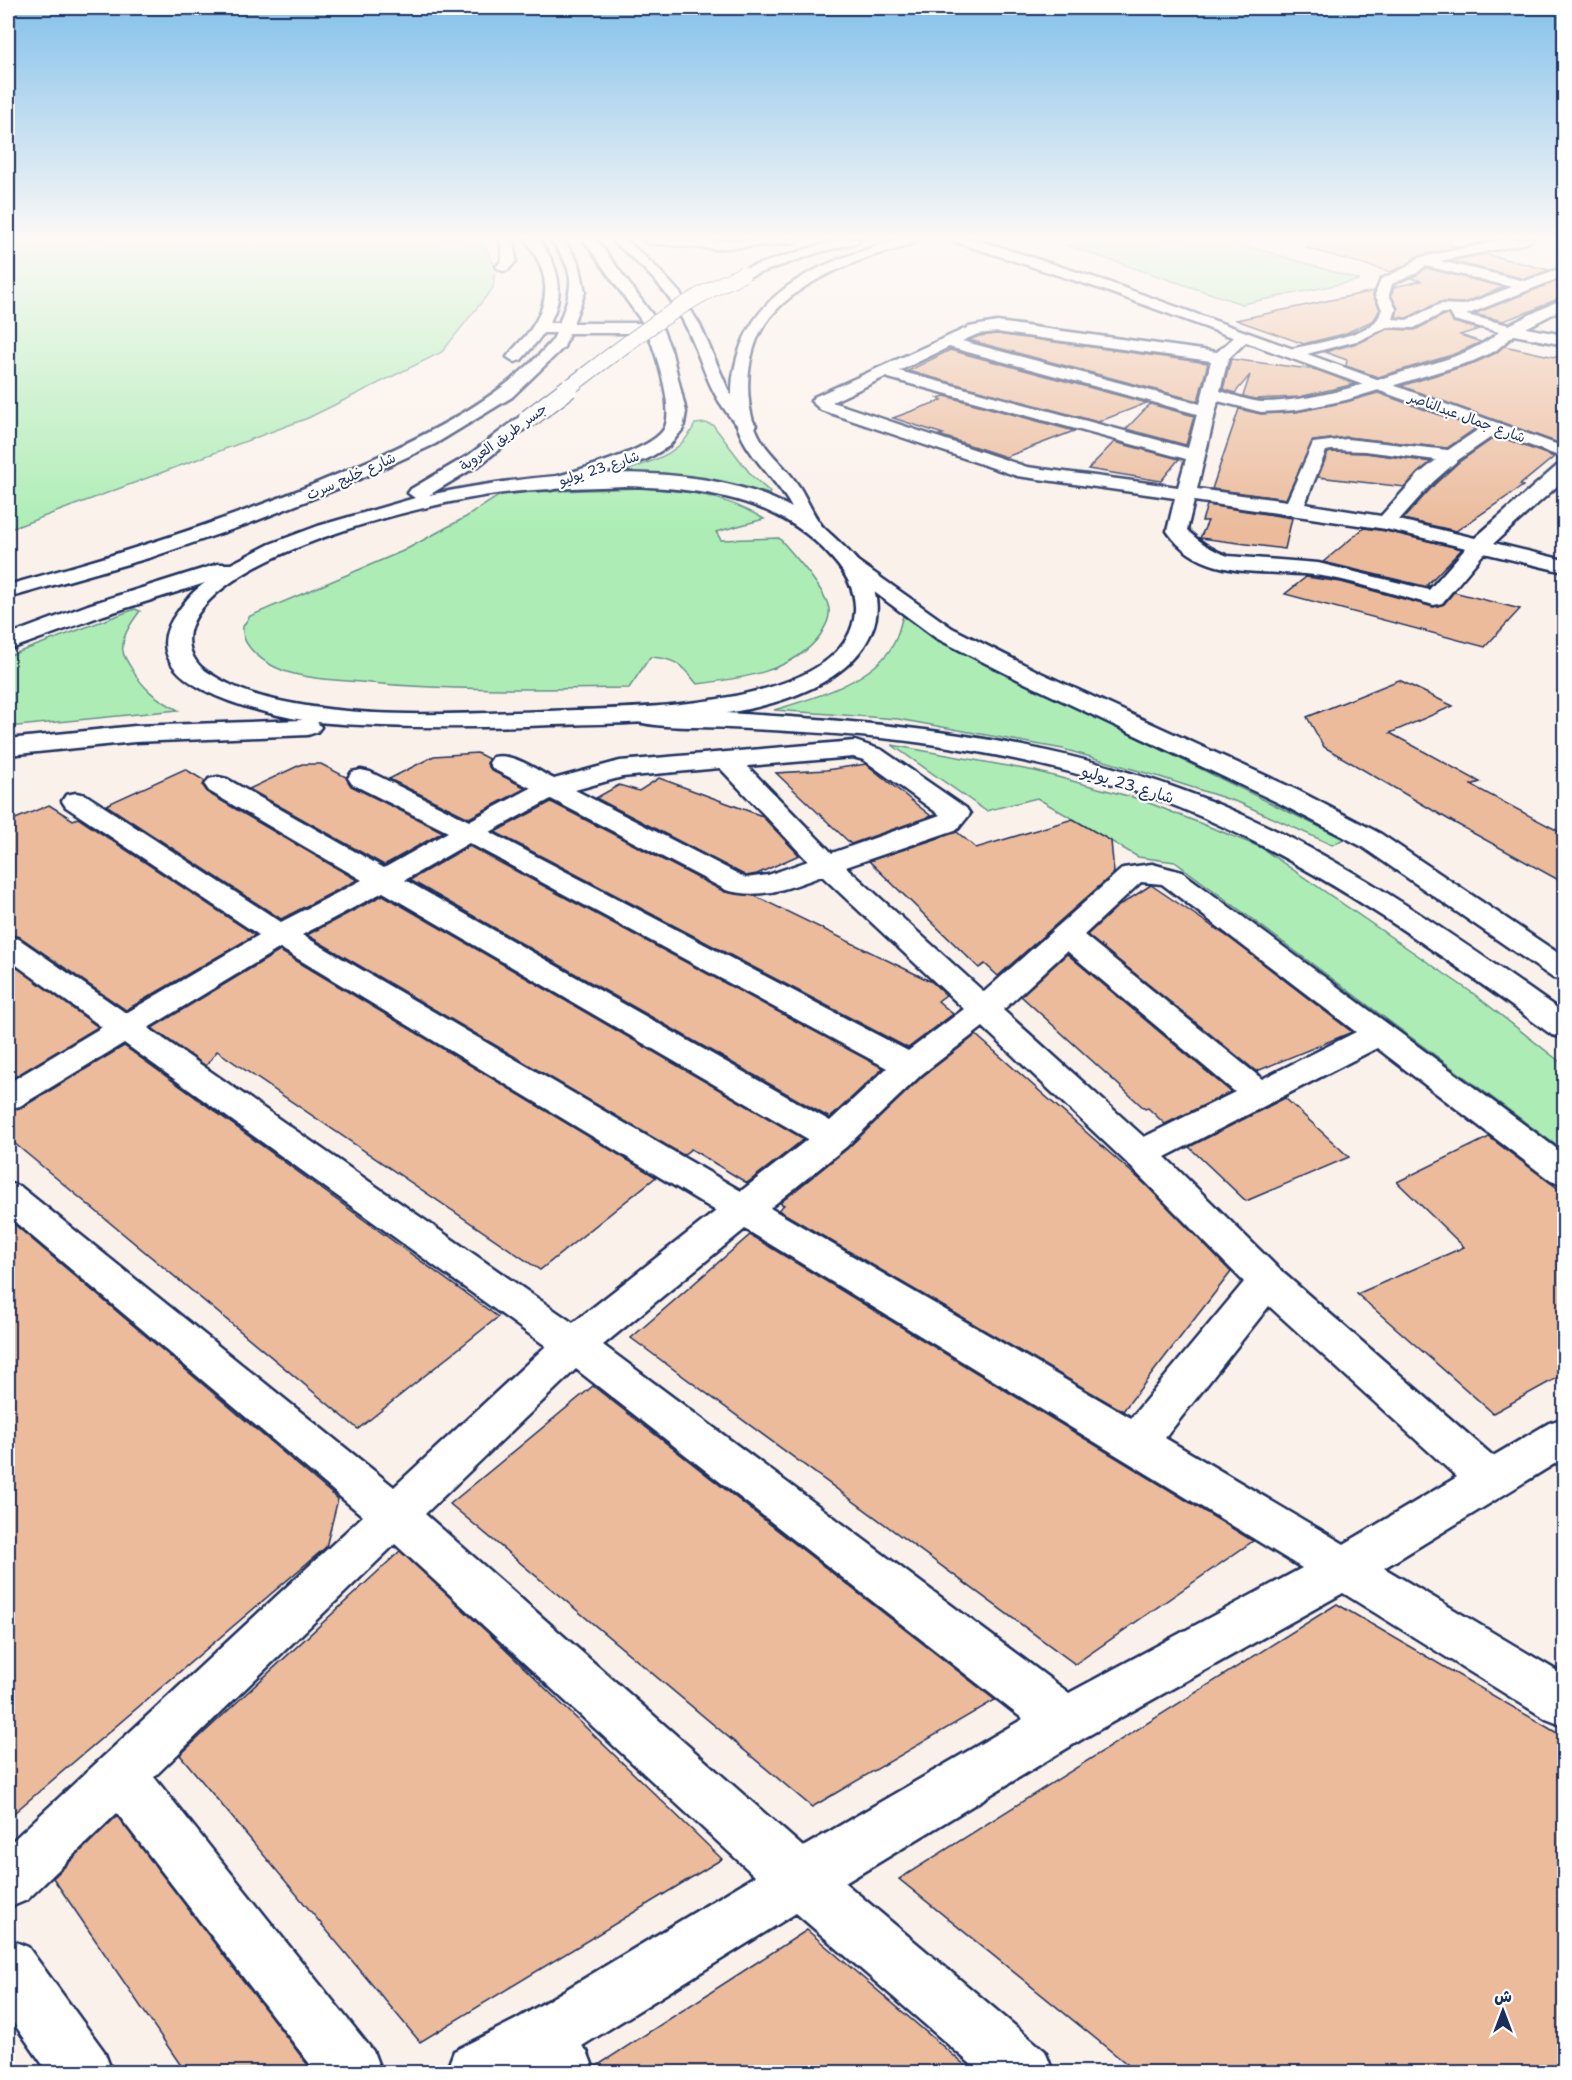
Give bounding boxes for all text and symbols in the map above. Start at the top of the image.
street label: شارع جمال عبدالناصر [1405,387,1528,447]
street label: جسر طريق العروبة [456,399,550,475]
street label: شارع 23 يوليو [555,447,642,491]
street label: شارع خليج سرت [304,448,399,505]
street label: شارع 23 يوليو [1078,760,1177,809]
north arrow [1473,1981,1533,2041]
text: ش [1494,1986,1512,2007]

